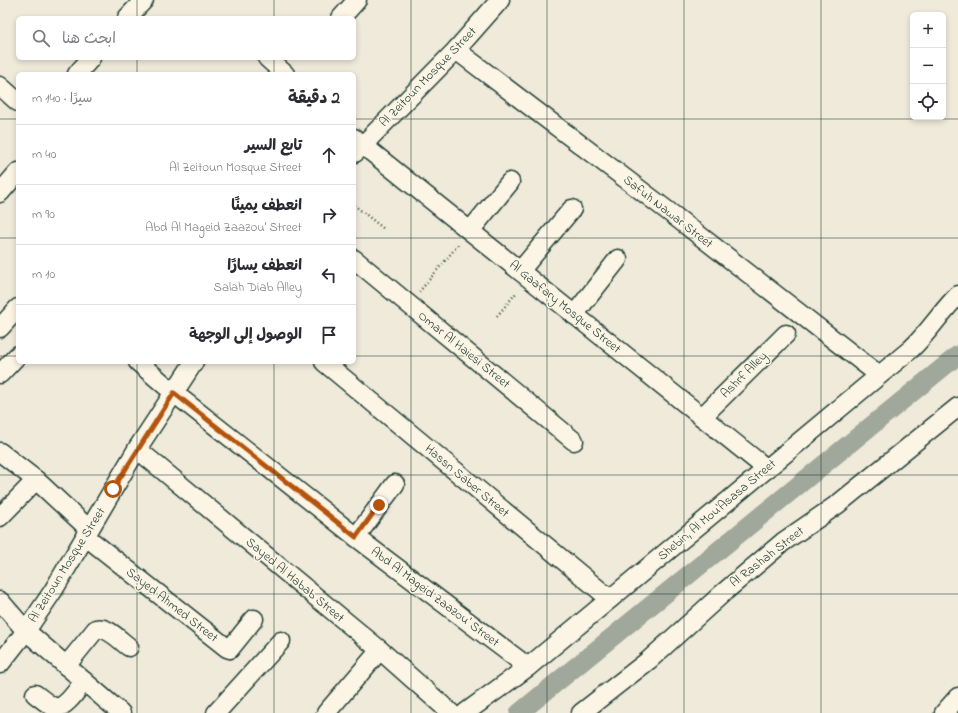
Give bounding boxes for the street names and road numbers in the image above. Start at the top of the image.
street label: Al Zeitoun Mosque Street [375,22,481,131]
street label: Safuh Nawar Street [619,171,718,254]
street label: Al Gaafary Mosque Street [504,256,626,359]
street label: Omar Al Haiesi Street [414,307,515,394]
street label: Ashrf Alley [716,347,772,403]
street label: Hassn Saber Street [420,440,514,523]
street label: Shebin, Al Mou'Asasa Street [654,454,781,565]
street label: Al Zeitoun Mosque Street [24,503,111,626]
street label: Al Rashah Street [726,522,809,592]
street label: Sayed Al Habab Street [241,533,349,628]
street label: Abd Al Mageid Zaazou' Street [366,542,504,653]
street label: Sayed Ahmed Street [121,563,223,648]

